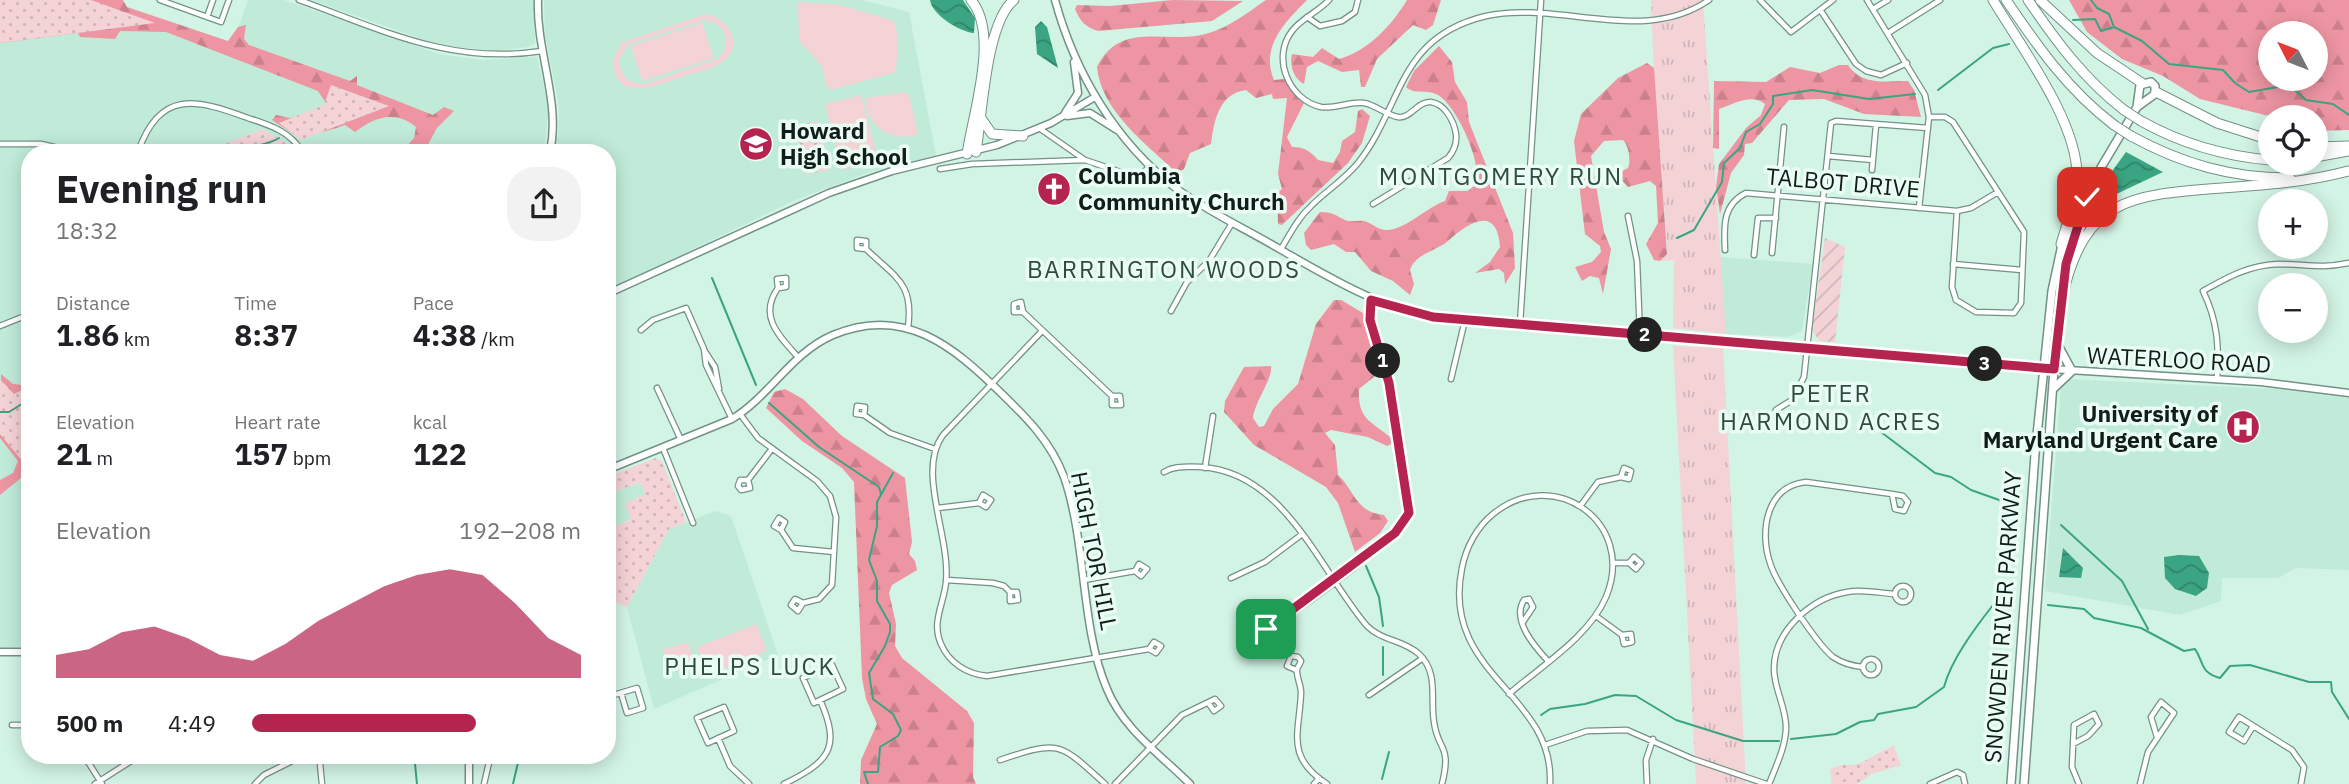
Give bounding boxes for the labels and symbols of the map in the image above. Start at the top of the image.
north arrow [2258,21,2328,91]
place label: Howard High School [780,115,908,171]
school or university icon: Howard High School [737,125,775,163]
place label: Columbia Community Church [1078,160,1285,216]
district label: MONTGOMERY RUN [1379,160,1623,192]
street label: TALBOT DRIVE [1765,160,1921,204]
pin [2057,167,2117,227]
church icon: Columbia Community Church [1035,170,1073,208]
district label: BARRINGTON WOODS [1027,253,1301,285]
pin: 2 [1628,318,1662,352]
street label: WATERLOO ROAD [2086,339,2272,379]
pin: 1 [1366,344,1400,378]
pin: 3 [1968,346,2002,382]
district label: PETER HARMOND ACRES [1720,377,1942,437]
place label: University of Maryland Urgent Care [1983,398,2218,454]
hospital icon: University of Maryland Urgent Care [2224,408,2262,446]
street label: HIGH TOR HILL [1065,469,1125,633]
street label: SNOWDEN RIVER PARKWAY [1977,470,2027,764]
pin [1236,599,1296,659]
district label: PHELPS LUCK [664,650,836,682]

